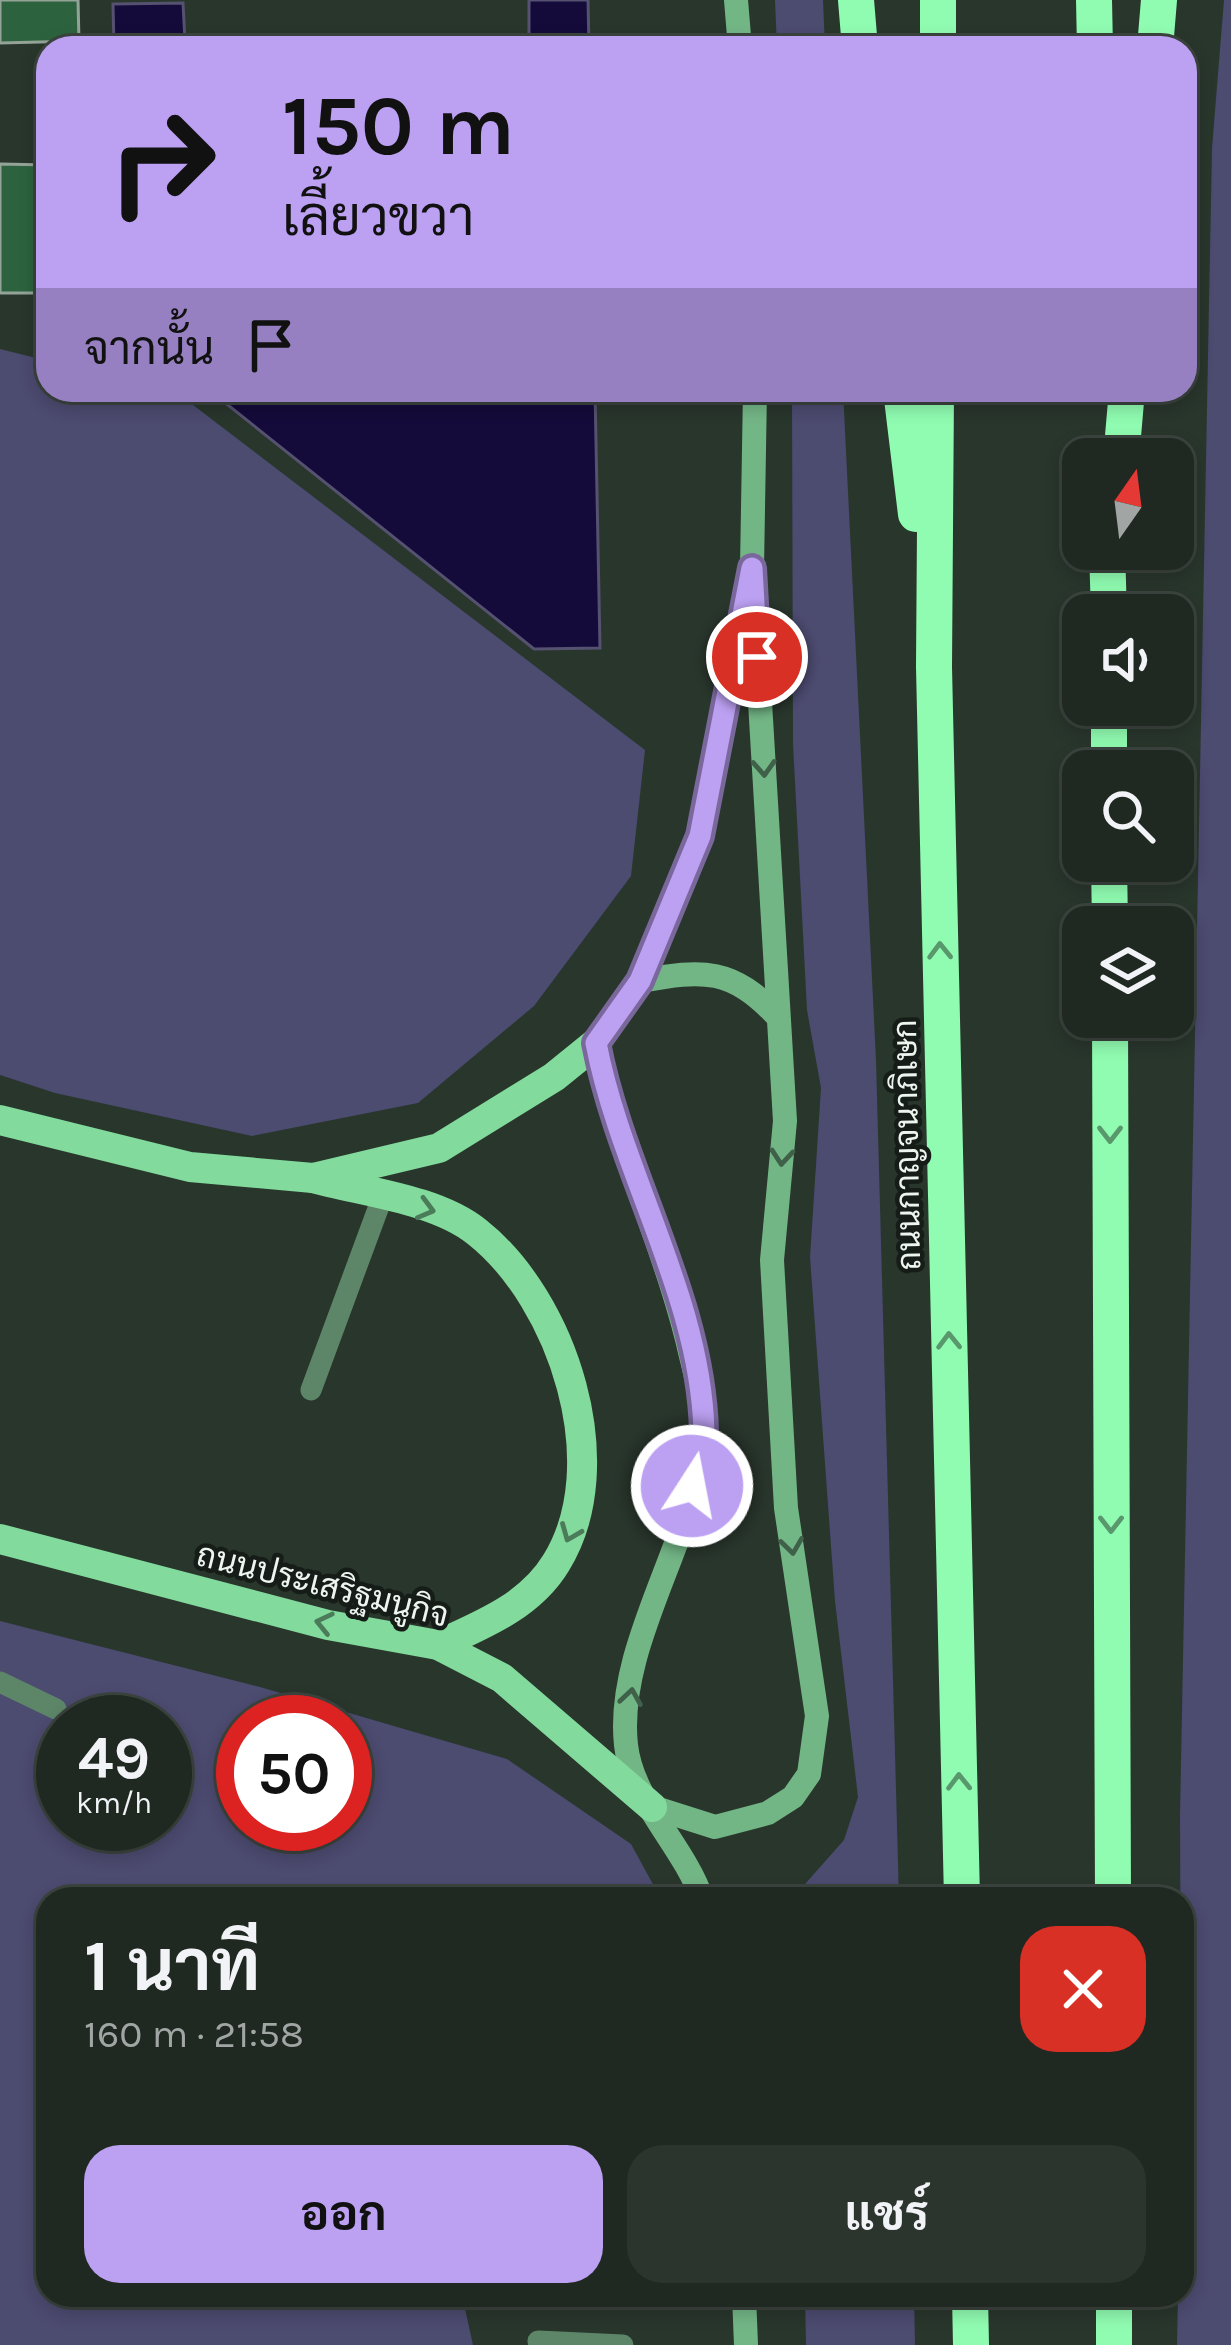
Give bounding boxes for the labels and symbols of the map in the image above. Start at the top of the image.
north arrow [1062,438,1194,570]
pin [706,606,808,708]
one-way arrow [750,759,776,778]
one-way arrow [928,941,954,960]
street label: ถนนกาญจนาภิเษก [886,1019,928,1271]
one-way arrow [1097,1126,1123,1144]
one-way arrow [770,1148,795,1167]
one-way arrow [415,1195,436,1220]
one-way arrow [937,1331,963,1350]
position arrow [629,1423,755,1549]
one-way arrow [1098,1515,1124,1534]
one-way arrow [560,1521,584,1542]
street label: ถนนประเสริฐมนูกิจ [192,1535,453,1638]
one-way arrow [778,1536,804,1556]
one-way arrow [314,1612,334,1637]
one-way arrow [617,1687,643,1707]
speed limit sign: 50 [216,1695,372,1851]
one-way arrow [947,1772,973,1791]

